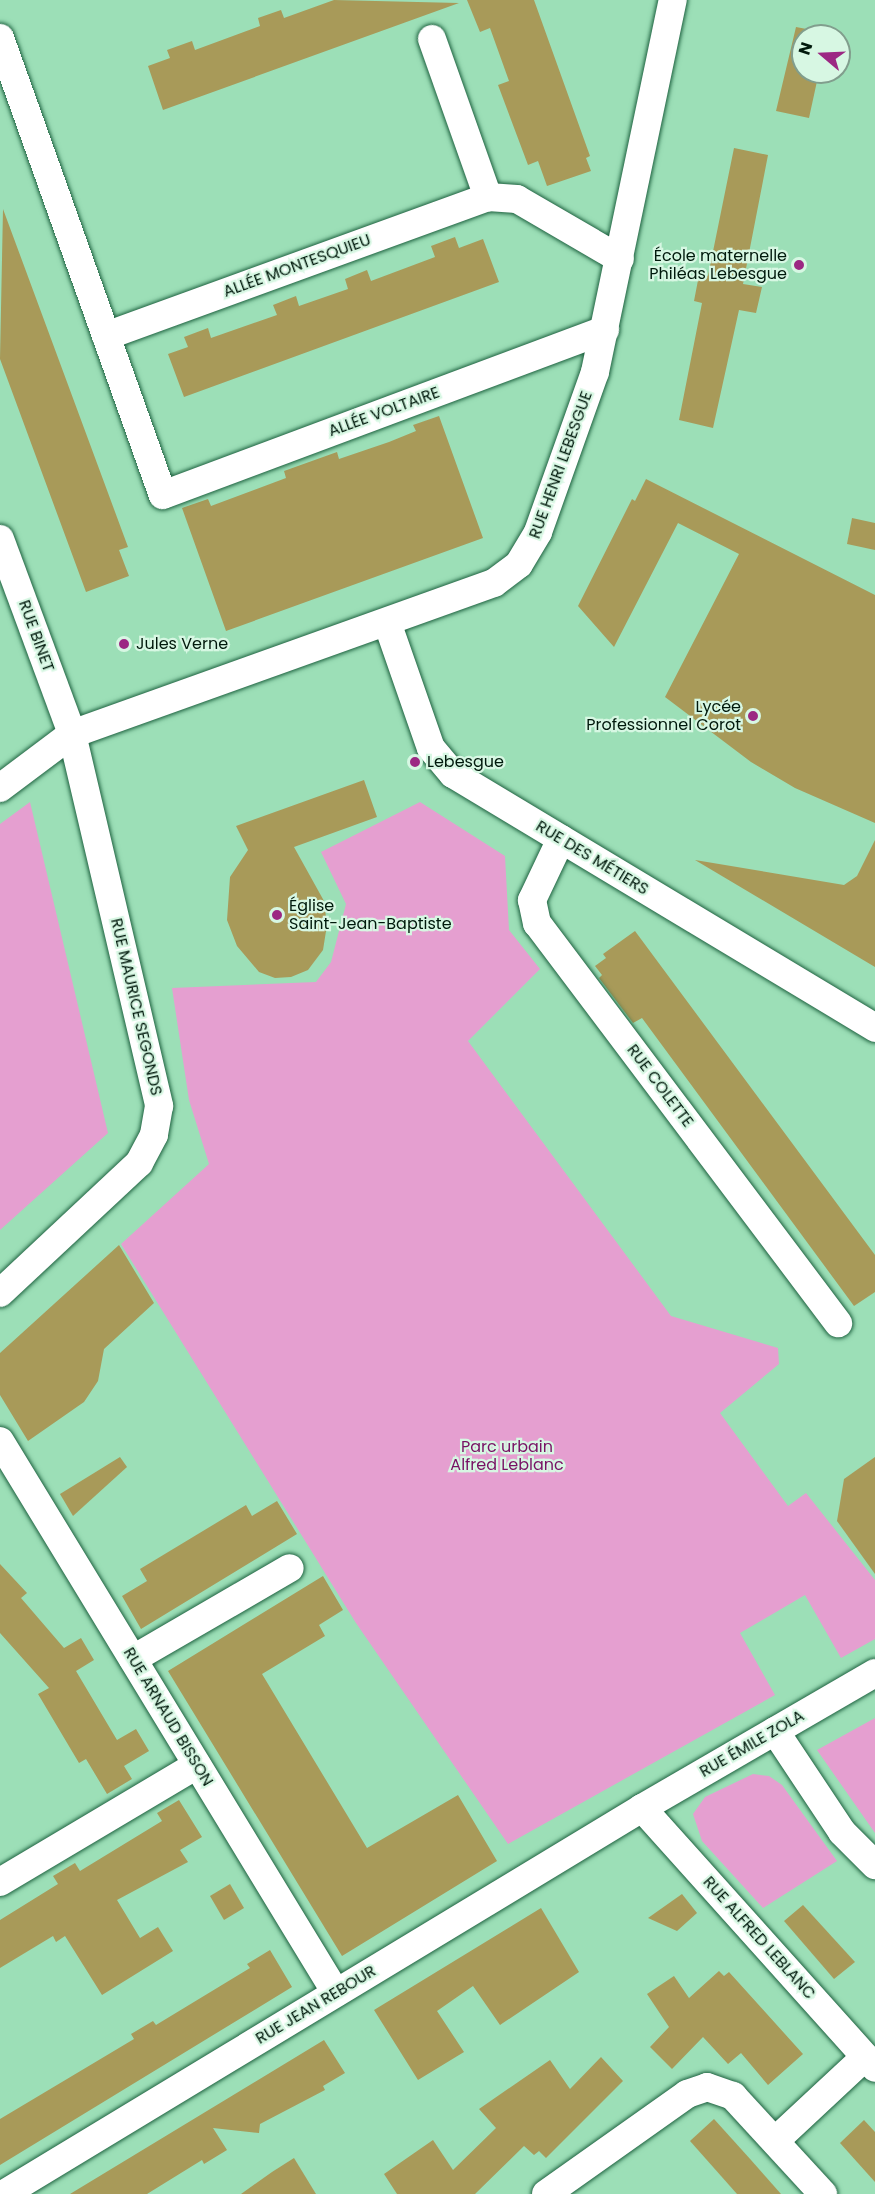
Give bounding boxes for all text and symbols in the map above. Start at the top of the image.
north arrow [791,24,851,84]
text: N [793,39,818,58]
street label: ALLÉE MONTESQUIEU [221,230,373,302]
place label: École maternelle Philéas Lebesgue [649,246,787,284]
marker: École maternelle Philéas Lebesgue [792,258,806,272]
street label: ALLÉE VOLTAIRE [326,383,442,441]
street label: RUE HENRI LEBESGUE [525,389,597,541]
street label: RUE BINET [14,598,58,674]
place label: Jules Verne [136,634,228,654]
marker: Jules Verne [117,637,131,651]
place label: Lycée Professionnel Corot [586,697,741,735]
marker: Lycée Professionnel Corot [746,709,760,723]
place label: Lebesgue [427,752,504,772]
marker: Lebesgue [408,755,422,769]
street label: RUE DES MÉTIERS [532,817,652,899]
place label: Église Saint-Jean-Baptiste [289,896,452,934]
marker: Église Saint-Jean-Baptiste [270,908,284,922]
street label: RUE MAURICE SEGONDS [106,916,166,1098]
street label: RUE COLETTE [623,1041,697,1131]
park label: Parc urbain Alfred Leblanc [450,1437,564,1475]
street label: RUE ARNAUD BISSON [119,1644,217,1790]
street label: RUE ÉMILE ZOLA [696,1706,808,1782]
street label: RUE ALFRED LEBLANC [699,1873,819,2003]
street label: RUE JEAN REBOUR [252,1962,380,2048]

